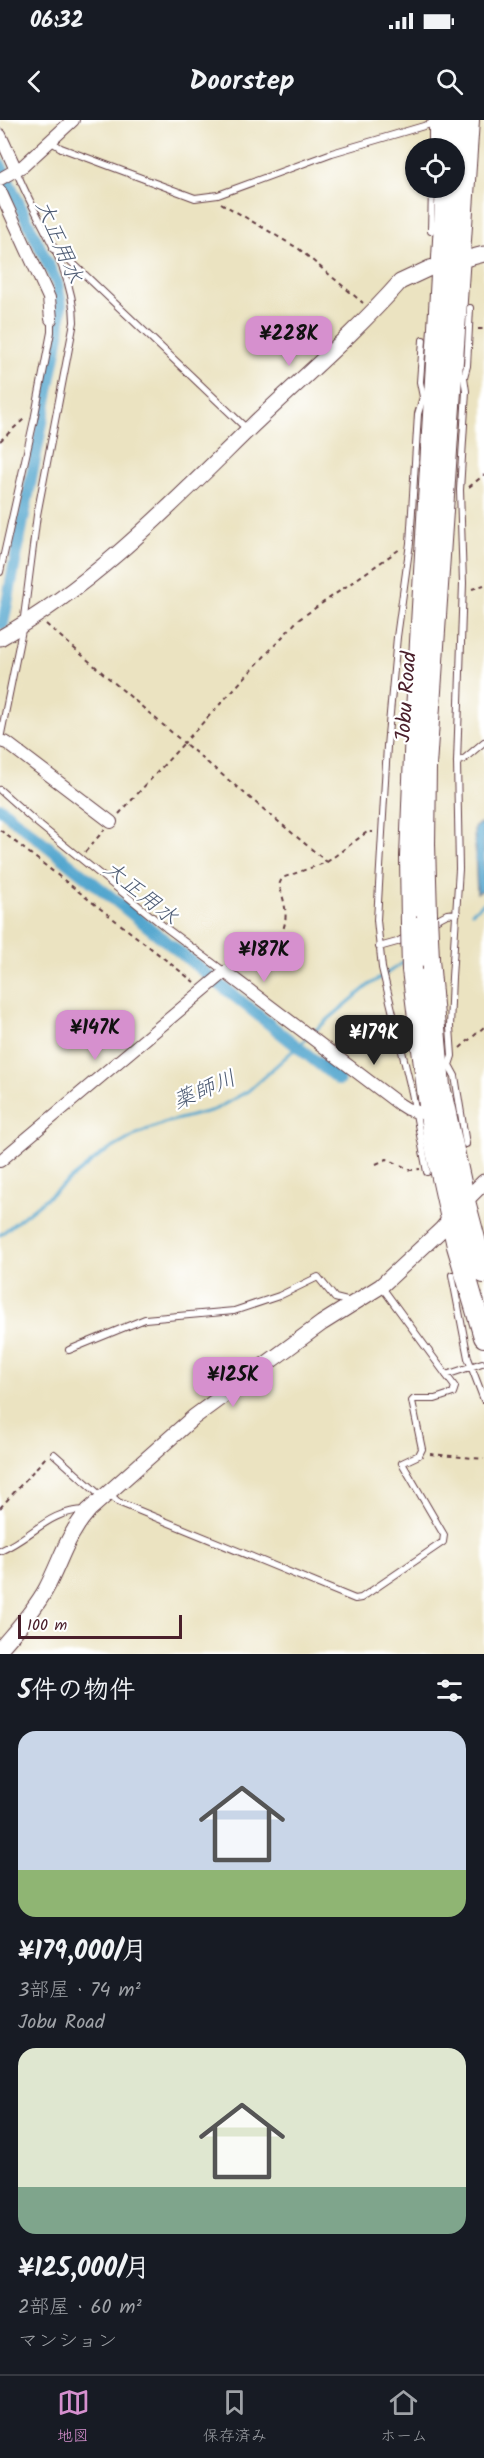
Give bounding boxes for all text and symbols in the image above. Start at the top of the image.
text: 06:32 [30,4,83,39]
text: Doorstep [190,60,294,103]
icon: back [18,65,51,98]
icon: search [433,65,466,98]
map controls [405,138,465,198]
button: locate [405,138,465,198]
water label: 大正用水 [25,195,91,289]
pin: ¥228K [247,316,331,367]
text: ¥228K [259,319,319,351]
street label: Jobu Road [387,650,427,744]
water label: 大正用水 [95,853,185,935]
pin: ¥187K [222,932,306,983]
text: ¥187K [238,935,290,967]
pin: ¥147K [53,1010,137,1061]
text: ¥147K [70,1013,120,1045]
pin: ¥179K [332,1015,416,1066]
text: ¥179K [349,1018,399,1050]
water label: 薬師川 [168,1062,242,1120]
pin: ¥125K [191,1357,275,1408]
text: ¥125K [207,1360,259,1392]
scale bar [18,1612,182,1640]
text: 100 m [27,1613,67,1638]
text: 5件の物件 [18,1670,135,1712]
icon: filters [433,1674,466,1707]
icon: home [188,1770,296,1878]
text: ¥179,000/月 [18,1931,147,1973]
text: 3部屋 · 74 m² [18,1975,141,2007]
text: Jobu Road [18,2007,105,2039]
icon: home [188,2087,296,2195]
text: ¥125,000/月 [18,2248,150,2290]
text: 2部屋 · 60 m² [18,2292,142,2324]
text: マンション [18,2326,117,2358]
tab: 地図 [57,2386,90,2449]
tab: 保存済み [203,2386,267,2449]
tab: ホーム [380,2386,427,2449]

